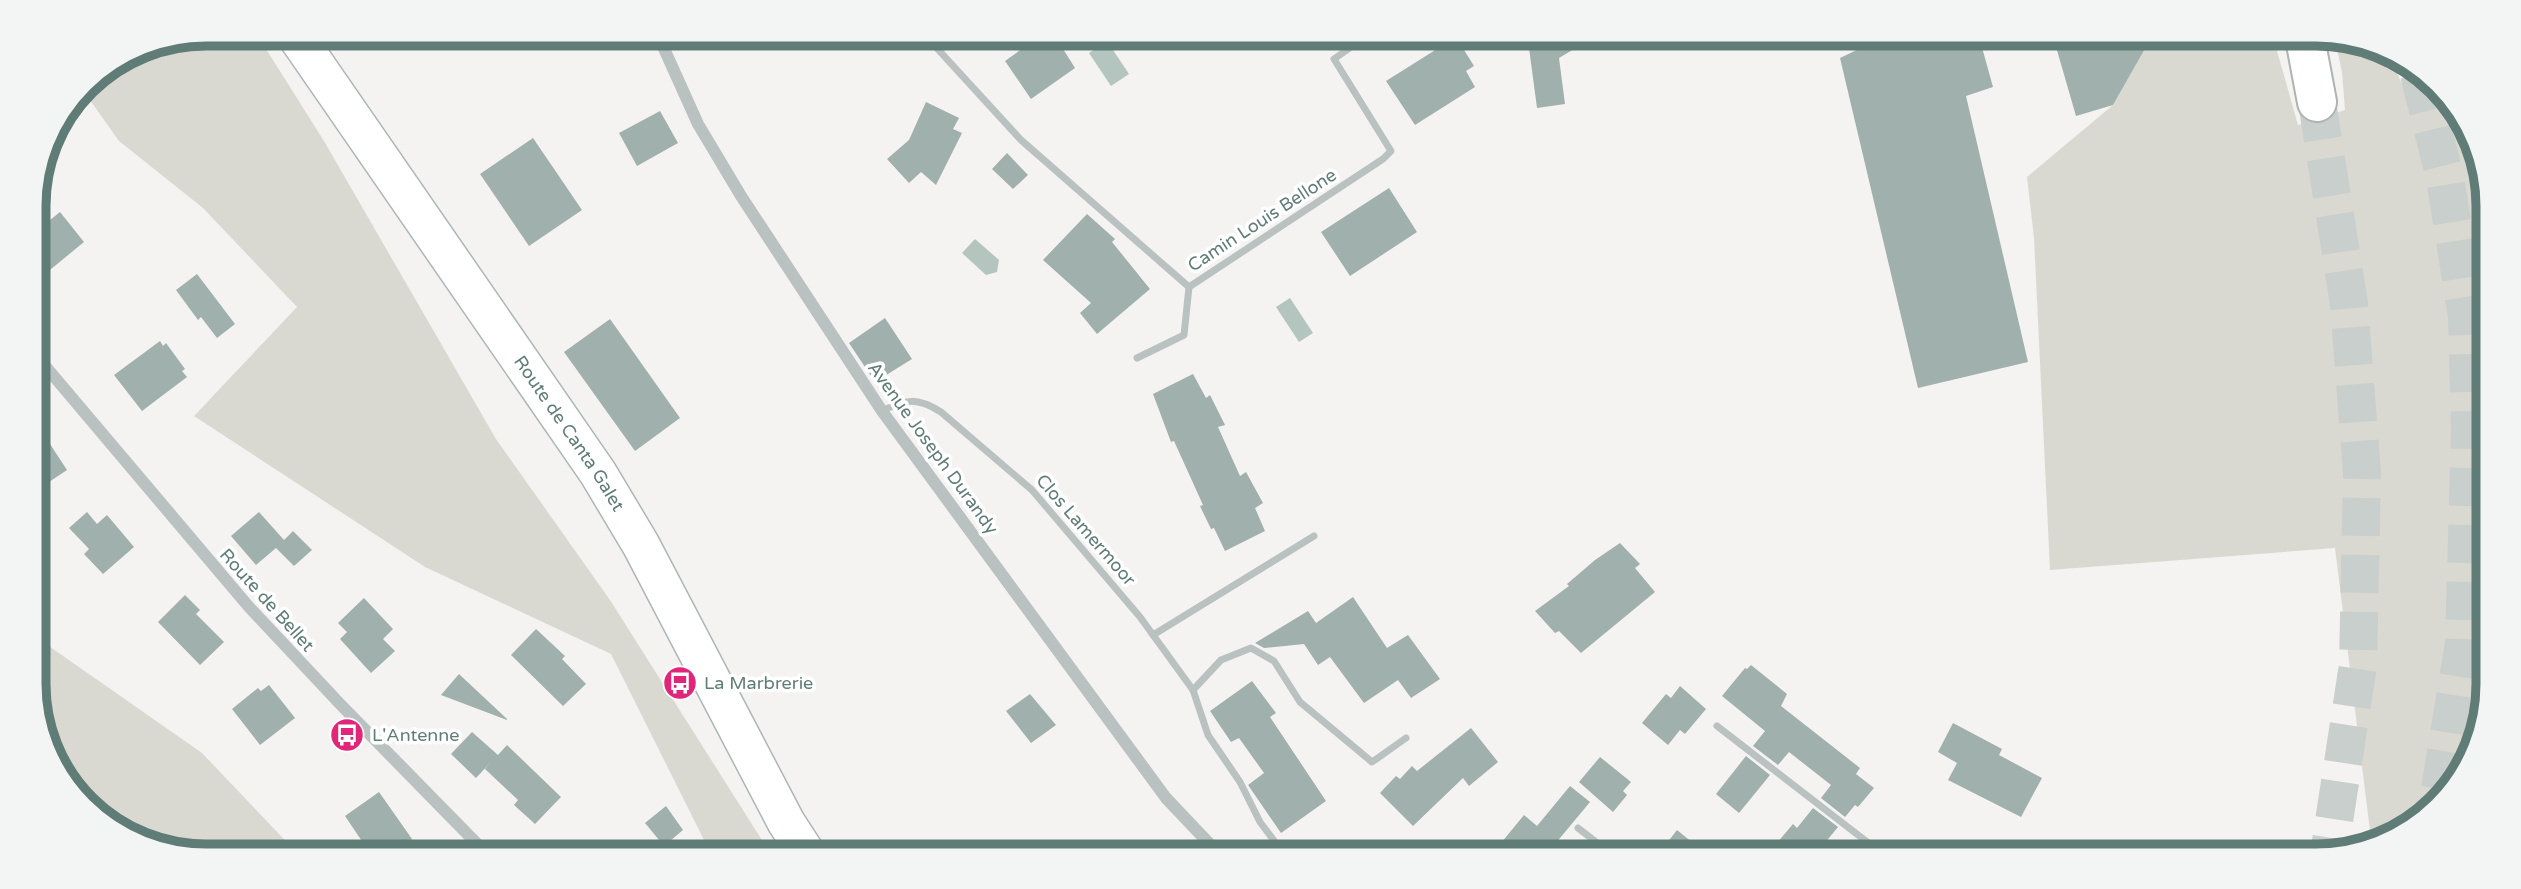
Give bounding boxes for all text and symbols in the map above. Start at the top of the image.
street label: Camin Louis Bellone [1183,164,1341,276]
street label: Route de Canta Galet [509,351,629,515]
street label: Avenue Joseph Durandy [863,358,1003,539]
street label: Clos Lamermoor [1032,470,1141,590]
street label: Route de Bellet [215,544,319,656]
bus stop icon: La Marbrerie [661,664,699,702]
place label: La Marbrerie [704,672,813,694]
bus stop icon: L'Antenne [328,716,366,754]
place label: L'Antenne [372,724,459,746]

